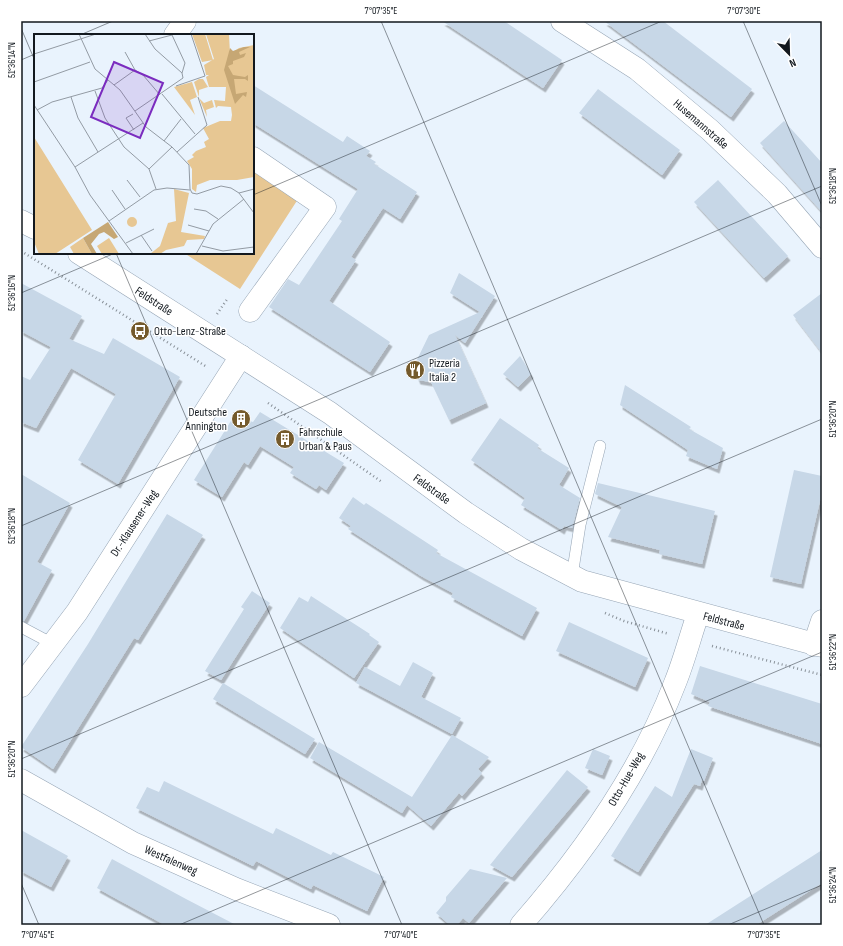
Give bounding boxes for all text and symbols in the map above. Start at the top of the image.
text: 7°07'35"E [365,5,397,17]
text: 7°07'30"E [727,5,761,17]
inset map [34,34,254,254]
north arrow [769,34,809,74]
text: 51°36'14"N [6,42,18,78]
text: N [787,56,798,70]
street label: Husemannstraße [670,96,732,153]
text: 51°36'18"N [827,168,839,204]
text: 51°36'16"N [6,275,18,311]
street label: Feldstraße [132,284,176,319]
bus stop icon: Otto-Lenz-Straße [129,320,151,342]
place label: Otto-Lenz-Straße [154,324,226,339]
place label: Pizzeria Italia 2 [429,356,460,385]
restaurant icon: Pizzeria Italia 2 [404,359,426,381]
text: 51°36'20"N [827,401,839,437]
place label: Deutsche Annington [185,405,227,434]
building icon: Deutsche Annington [230,408,252,430]
place label: Fahrschule Urban & Paus [299,425,352,454]
building icon: Fahrschule Urban & Paus [274,428,296,450]
street label: Feldstraße [410,471,453,508]
street label: Dr.-Klausener-Weg [107,487,162,559]
text: 51°36'18"N [6,508,18,544]
street label: Feldstraße [702,609,746,634]
text: 51°36'22"N [827,634,839,670]
text: 51°36'20"N [6,741,18,777]
street label: Otto-Hue-Weg [605,749,648,809]
street label: Westfalenweg [142,842,200,879]
text: 51°36'24"N [827,867,839,903]
text: 7°07'45"E [22,929,54,941]
text: 7°07'40"E [384,929,418,941]
text: 7°07'35"E [748,929,780,941]

